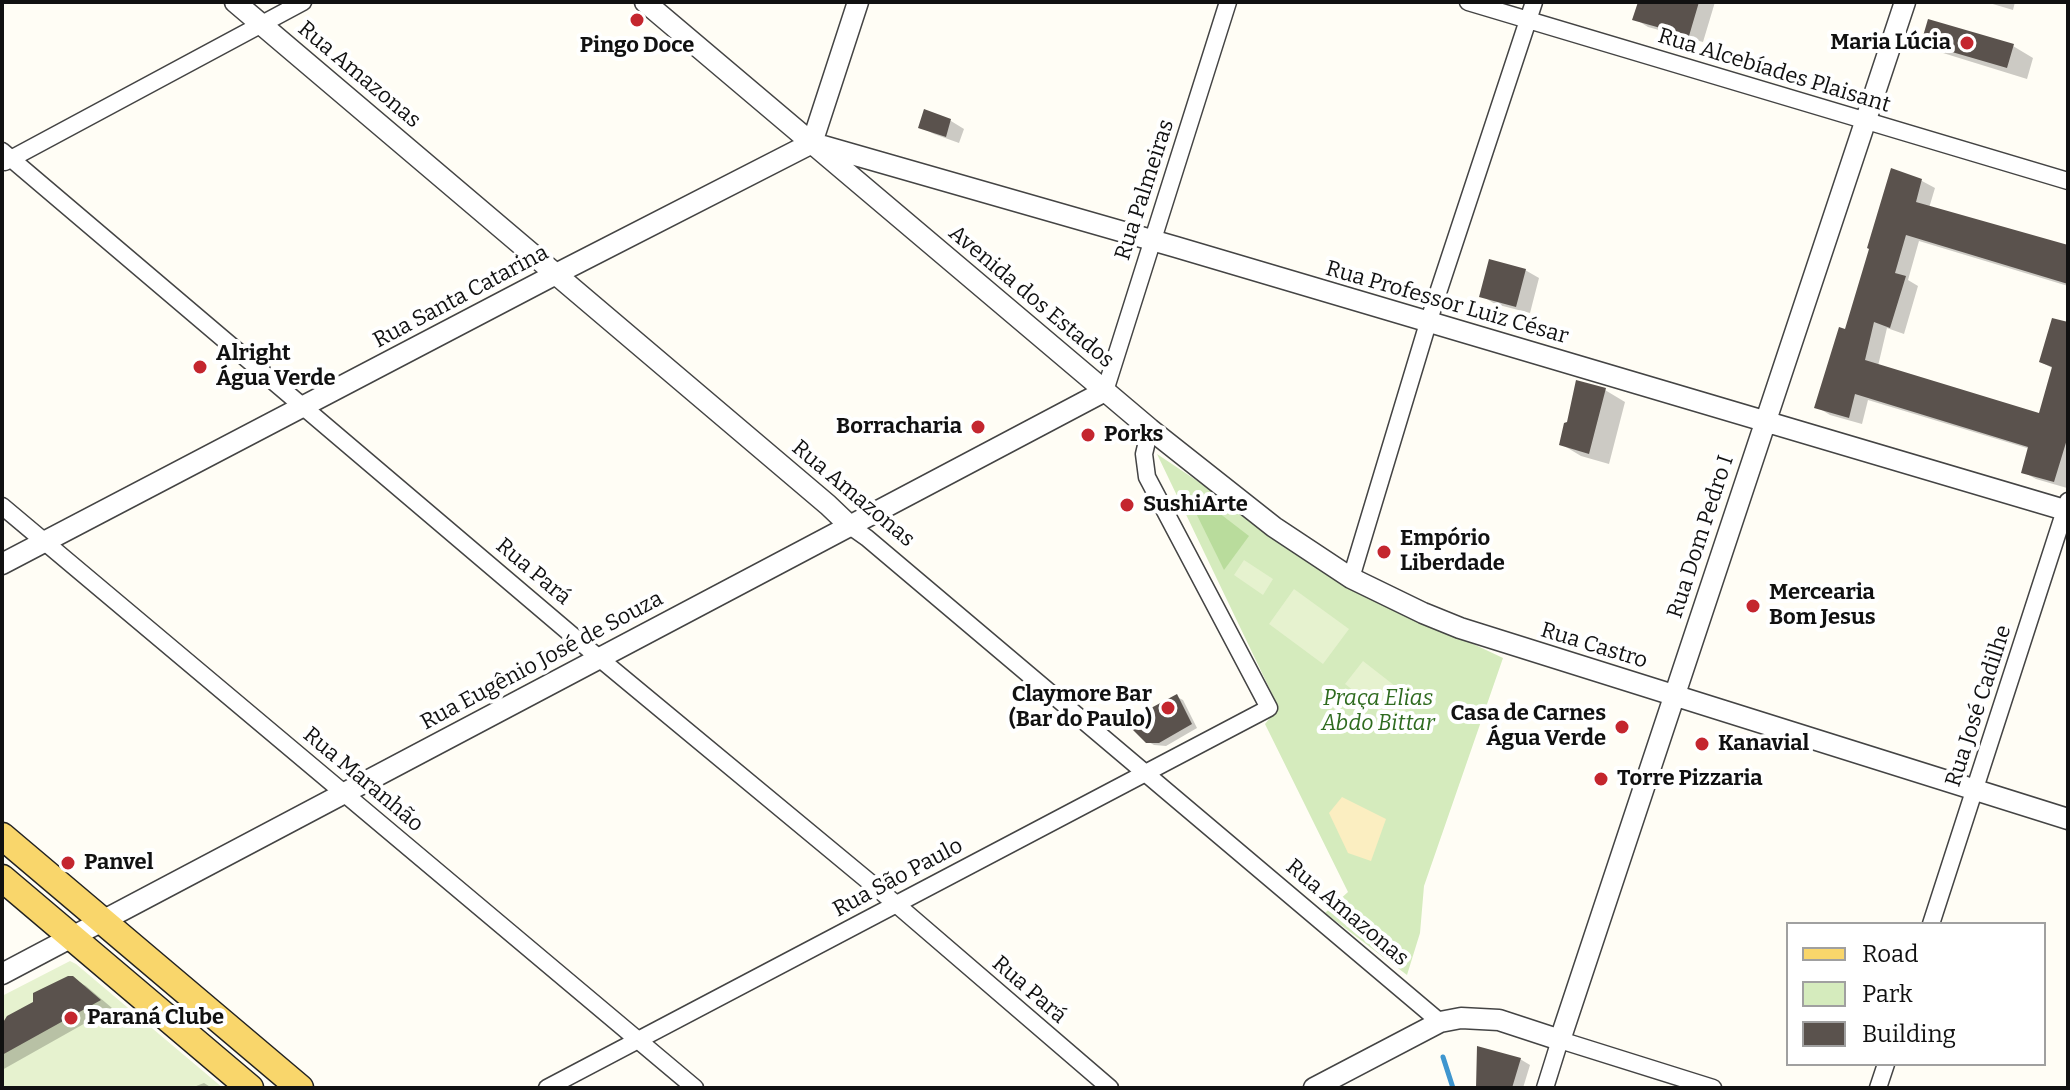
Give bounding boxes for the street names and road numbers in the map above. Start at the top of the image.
street label: Rua Amazonas [292,16,426,134]
street label: Rua Alcebíades Plaisant [1655,23,1893,119]
street label: Rua Palmeiras [1110,116,1180,264]
street label: Avenida dos Estados [943,220,1119,374]
street label: Rua Santa Catarina [369,240,553,354]
street label: Rua Professor Luiz César [1323,256,1571,350]
street label: Rua Amazonas [786,435,920,553]
street label: Rua Dom Pedro I [1662,452,1740,622]
street label: Rua Pará [490,533,576,611]
street label: Rua Eugênio José de Souza [416,586,668,736]
street label: Rua Castro [1537,617,1651,675]
street label: Rua José Cadilhe [1940,622,2018,790]
street label: Rua Maranhão [298,722,428,838]
street label: Rua São Paulo [829,833,967,923]
street label: Rua Amazonas [1280,854,1414,972]
street label: Rua Pará [986,951,1072,1029]

